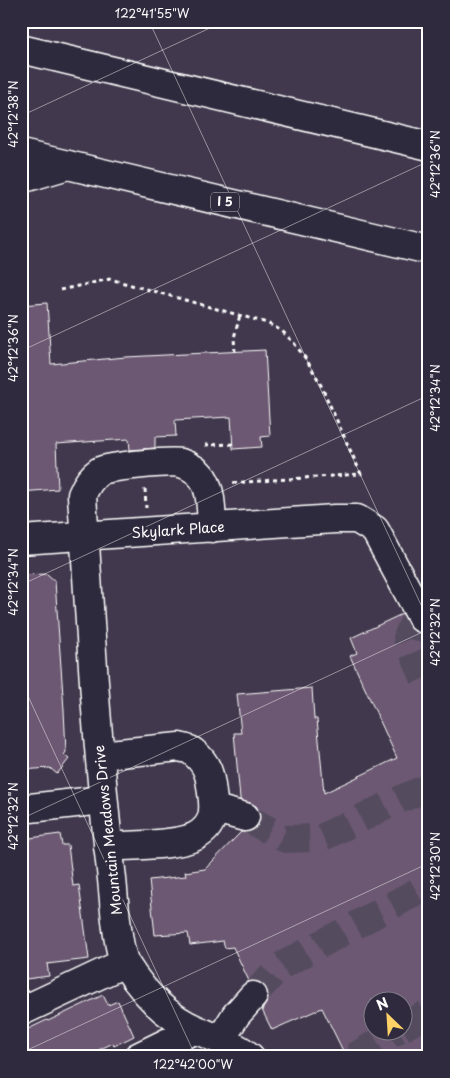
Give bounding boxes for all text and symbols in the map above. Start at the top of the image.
text: 122°41'55"W [115,4,190,22]
text: 42°12'38"N [4,80,22,148]
text: 42°12'36"N [426,130,444,198]
road number: I 5 [211,192,239,212]
text: 42°12'36"N [4,314,22,382]
text: 42°12'34"N [426,364,444,432]
street label: Skylark Place [131,516,225,543]
text: 42°12'34"N [4,548,22,616]
text: 42°12'32"N [426,598,444,666]
street label: Mountain Meadows Drive [88,744,127,916]
text: 42°12'32"N [4,782,22,850]
text: 42°12'30"N [426,832,444,900]
north arrow [362,990,412,1040]
text: N [373,992,392,1016]
text: 122°42'00"W [153,1055,233,1073]

